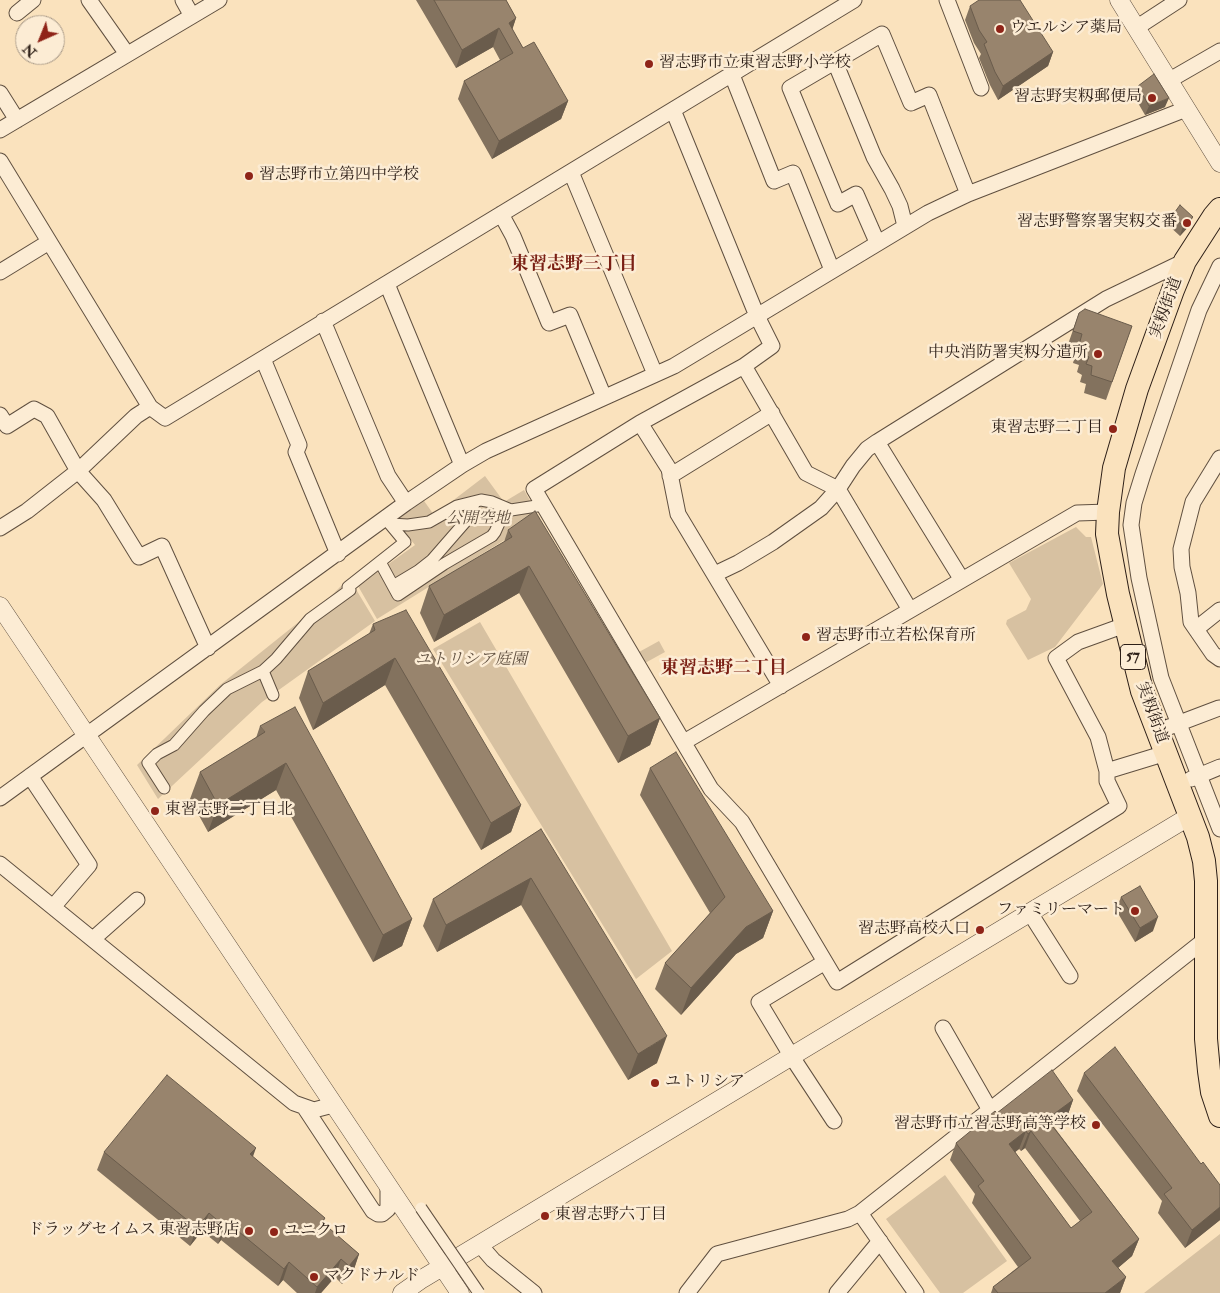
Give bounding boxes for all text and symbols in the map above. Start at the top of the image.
north arrow [15,15,65,65]
place label: ウエルシア薬局 [1010,19,1122,39]
marker: ウエルシア薬局 [994,23,1006,35]
text: N [20,40,40,61]
place label: 習志野市立東習志野小学校 [659,54,851,74]
marker: 習志野市立東習志野小学校 [643,58,655,70]
place label: 習志野実籾郵便局 [1014,88,1142,108]
marker: 習志野実籾郵便局 [1146,92,1158,104]
place label: 習志野市立第四中学校 [259,166,419,186]
marker: 習志野市立第四中学校 [243,170,255,182]
place label: 習志野警察署実籾交番 [1017,213,1177,233]
marker: 習志野警察署実籾交番 [1181,217,1193,229]
district label: 東習志野三丁目 [511,254,637,276]
street label: 実籾街道 [1147,275,1187,341]
place label: 中央消防署実籾分遣所 [928,344,1088,364]
marker: 中央消防署実籾分遣所 [1092,348,1104,360]
place label: 東習志野二丁目 [991,419,1103,439]
marker: 東習志野二丁目 [1107,423,1119,435]
park label: 公開空地 [446,510,510,530]
place label: 習志野市立若松保育所 [816,627,976,647]
marker: 習志野市立若松保育所 [800,631,812,643]
road number: 57 [1120,644,1146,670]
park label: ユトリシア庭園 [415,651,527,671]
district label: 東習志野二丁目 [661,658,787,680]
street label: 実籾街道 [1131,680,1171,746]
place label: 東習志野二丁目北 [165,801,293,821]
marker: 東習志野二丁目北 [149,805,161,817]
place label: ファミリーマート [997,901,1125,921]
marker: ファミリーマート [1129,905,1141,917]
place label: 習志野高校入口 [858,920,970,940]
marker: 習志野高校入口 [974,924,986,936]
place label: ユトリシア [665,1073,745,1093]
marker: ユトリシア [649,1077,661,1089]
place label: 習志野市立習志野高等学校 [894,1115,1086,1135]
marker: 習志野市立習志野高等学校 [1090,1119,1102,1131]
place label: 東習志野六丁目 [555,1206,667,1226]
marker: 東習志野六丁目 [539,1210,551,1222]
place label: ドラッグセイムス 東習志野店 [28,1221,239,1241]
place label: ユニクロ [284,1222,348,1242]
marker: ドラッグセイムス 東習志野店 [243,1225,255,1237]
marker: ユニクロ [268,1226,280,1238]
place label: マクドナルド [324,1267,420,1287]
marker: マクドナルド [308,1271,320,1283]

